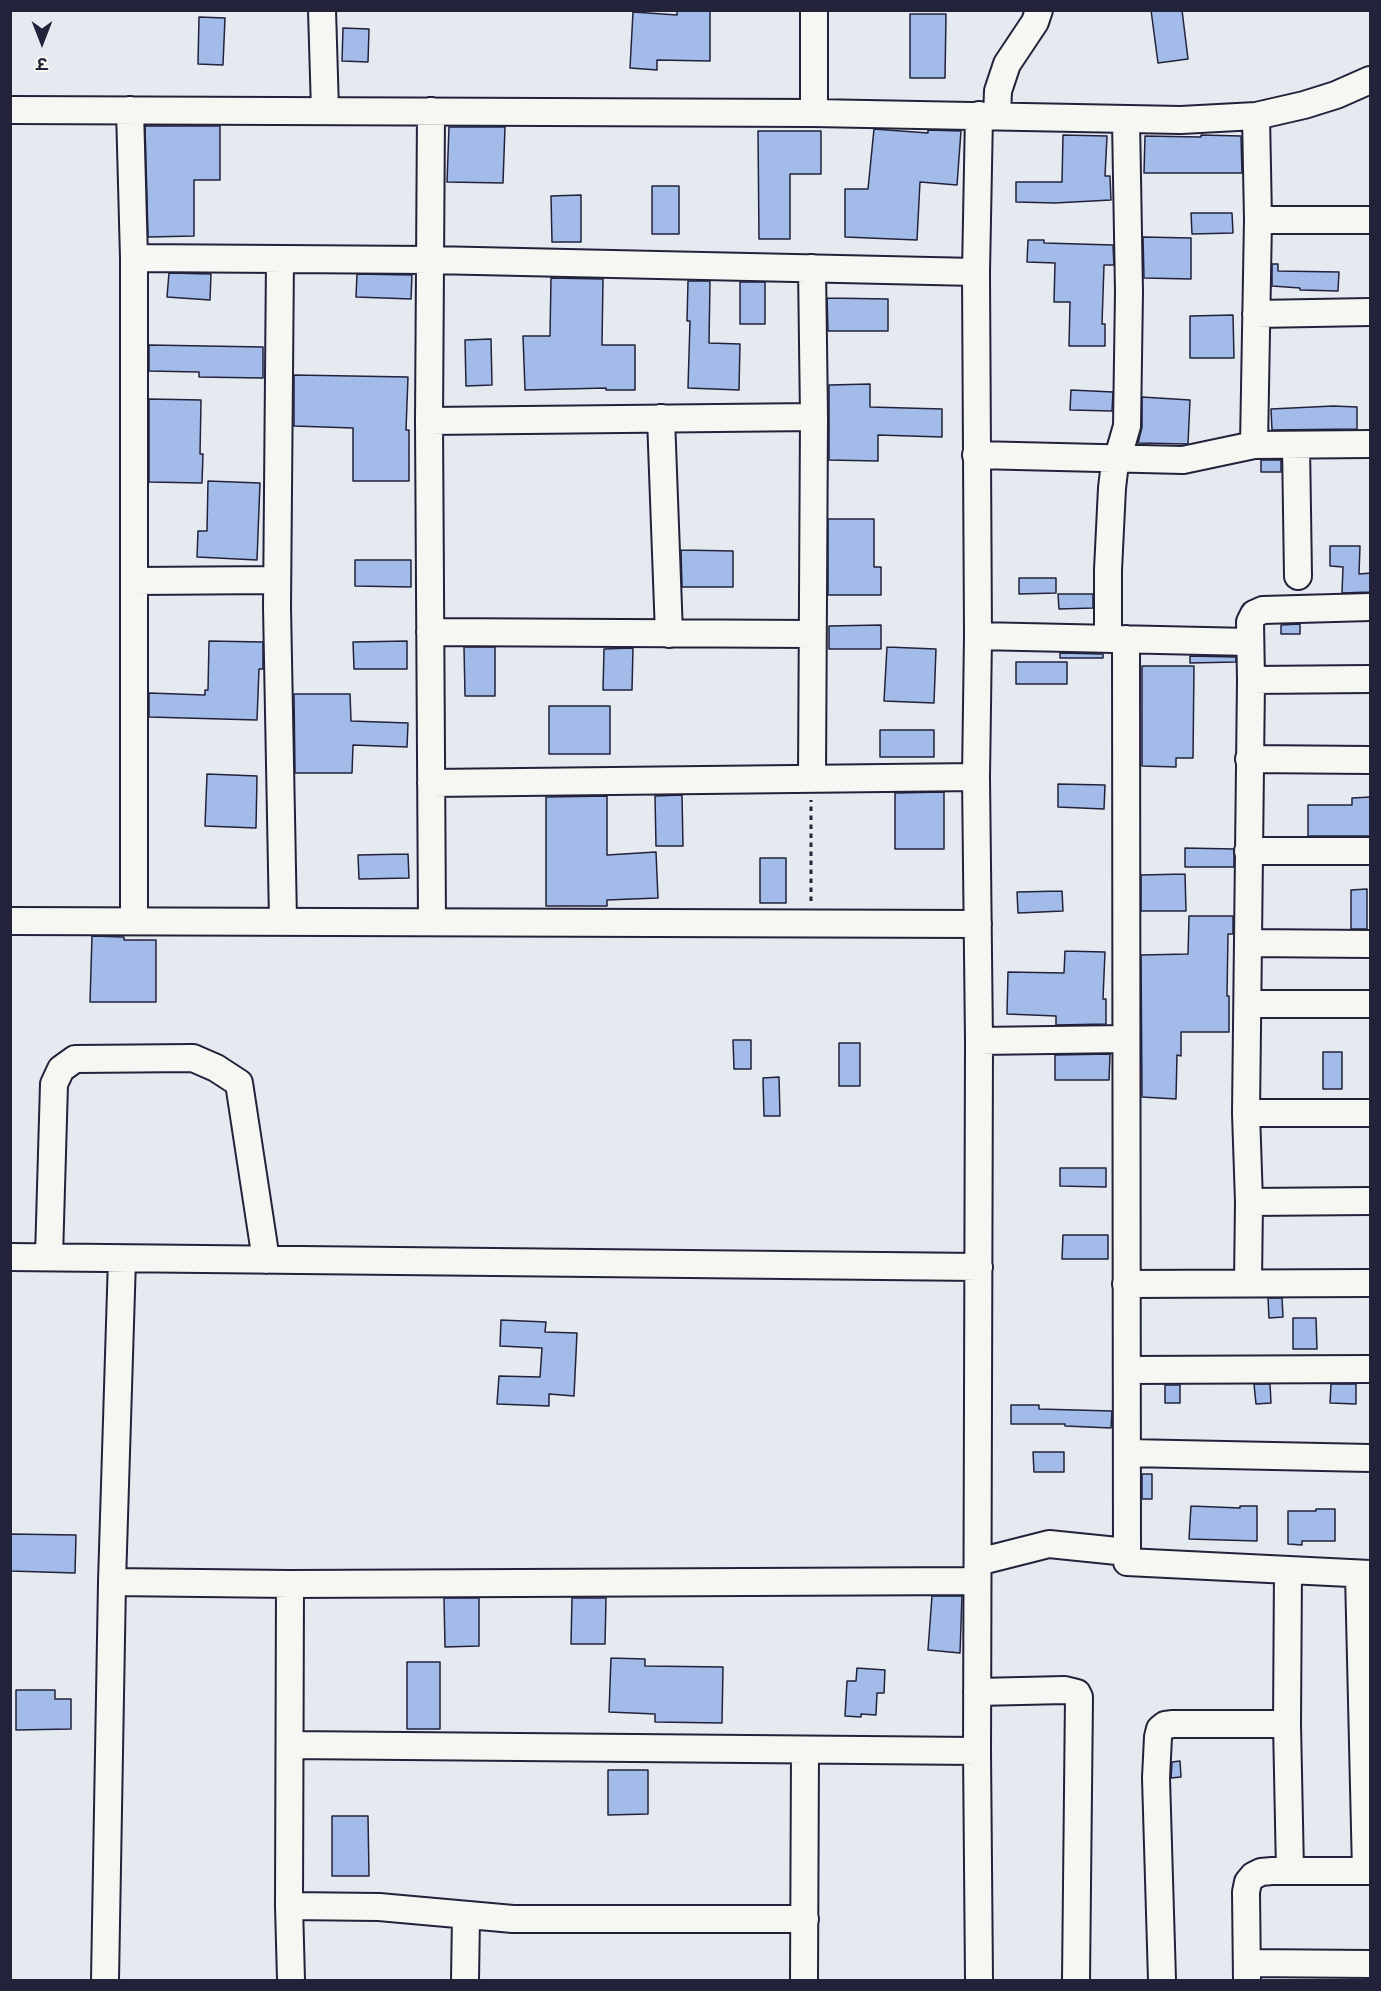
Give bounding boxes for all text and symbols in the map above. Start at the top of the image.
north arrow [12,12,72,72]
text: उ [37,51,47,70]

